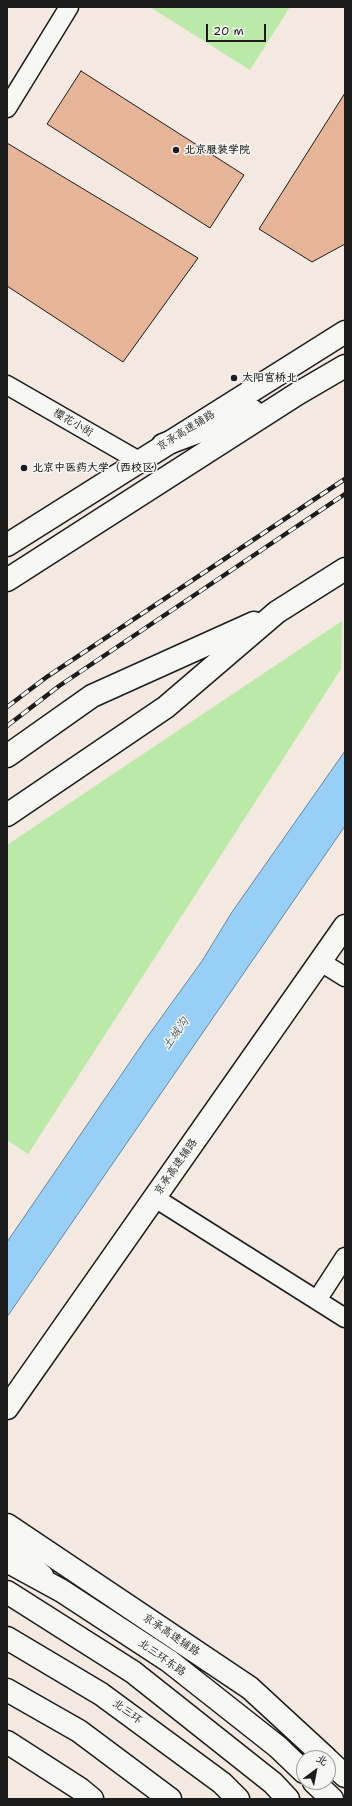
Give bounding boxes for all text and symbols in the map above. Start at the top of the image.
scale bar [208,16,268,42]
text: 20 m [213,23,244,39]
place label: 北京服装学院 [184,143,250,157]
marker: 北京服装学院 [171,145,181,155]
place label: 太阳宫桥北 [242,371,297,385]
marker: 太阳宫桥北 [229,373,239,383]
street label: 樱花小街 [51,406,95,440]
street label: 京承高速辅路 [155,408,217,454]
place label: 北京中医药大学（西校区） [32,461,164,475]
marker: 北京中医药大学（西校区） [19,463,29,473]
water label: 土城沟 [160,1015,192,1053]
street label: 京承高速辅路 [152,1136,200,1198]
street label: 京承高速辅路 [140,1611,202,1659]
street label: 北三环东路 [136,1637,188,1679]
street label: 北三环 [110,1697,144,1727]
north arrow [296,1750,336,1790]
text: 北 [313,1751,331,1770]

